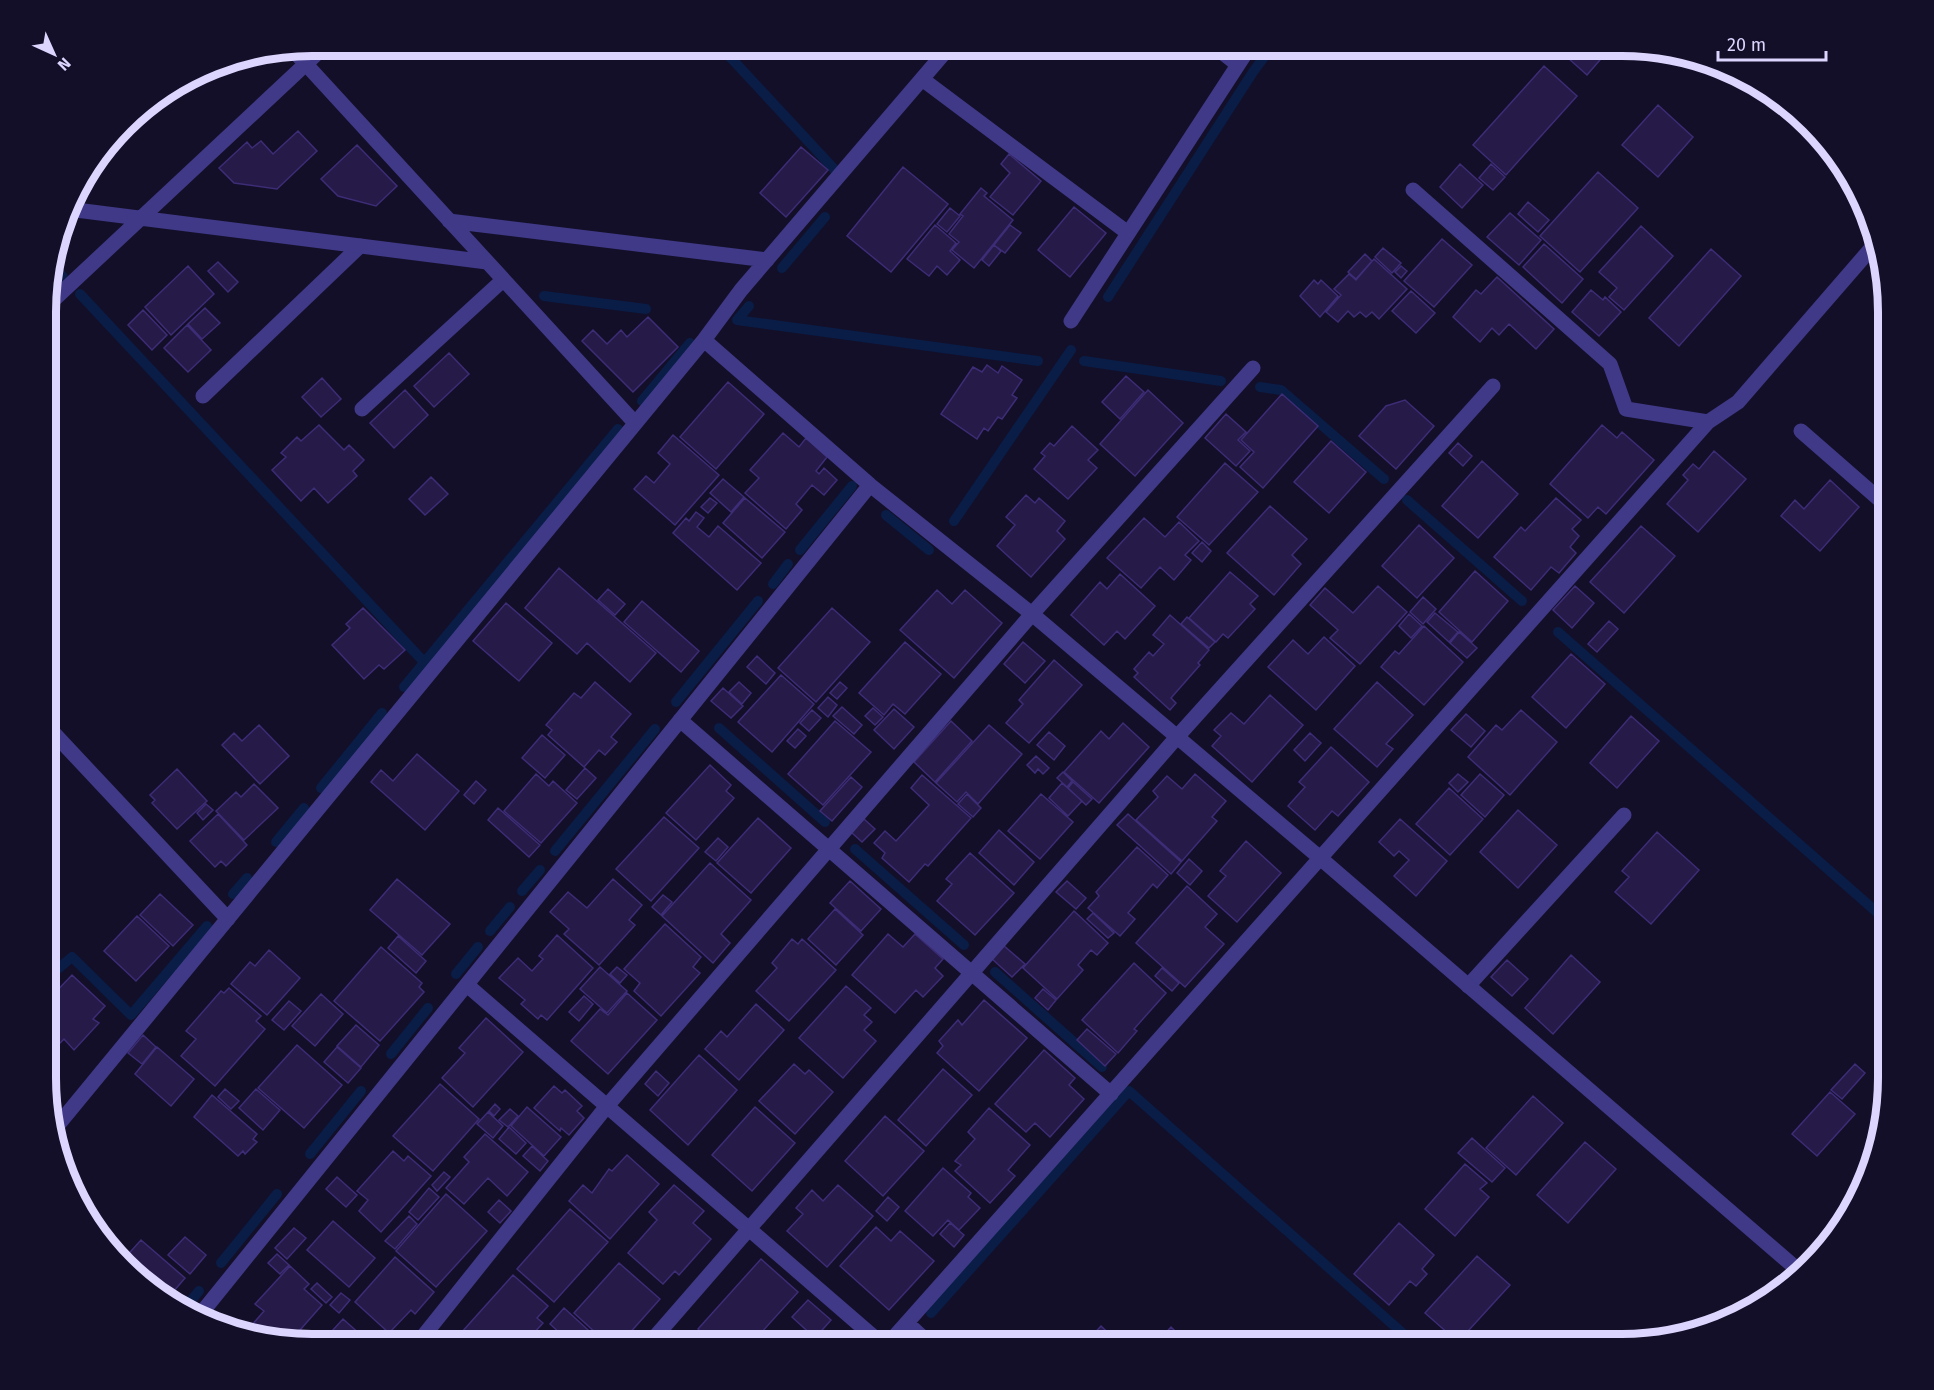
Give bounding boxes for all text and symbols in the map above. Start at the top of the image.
north arrow [24,24,84,84]
scale bar [1718,24,1826,62]
text: 20 m [1727,34,1766,56]
text: N [54,54,75,75]

